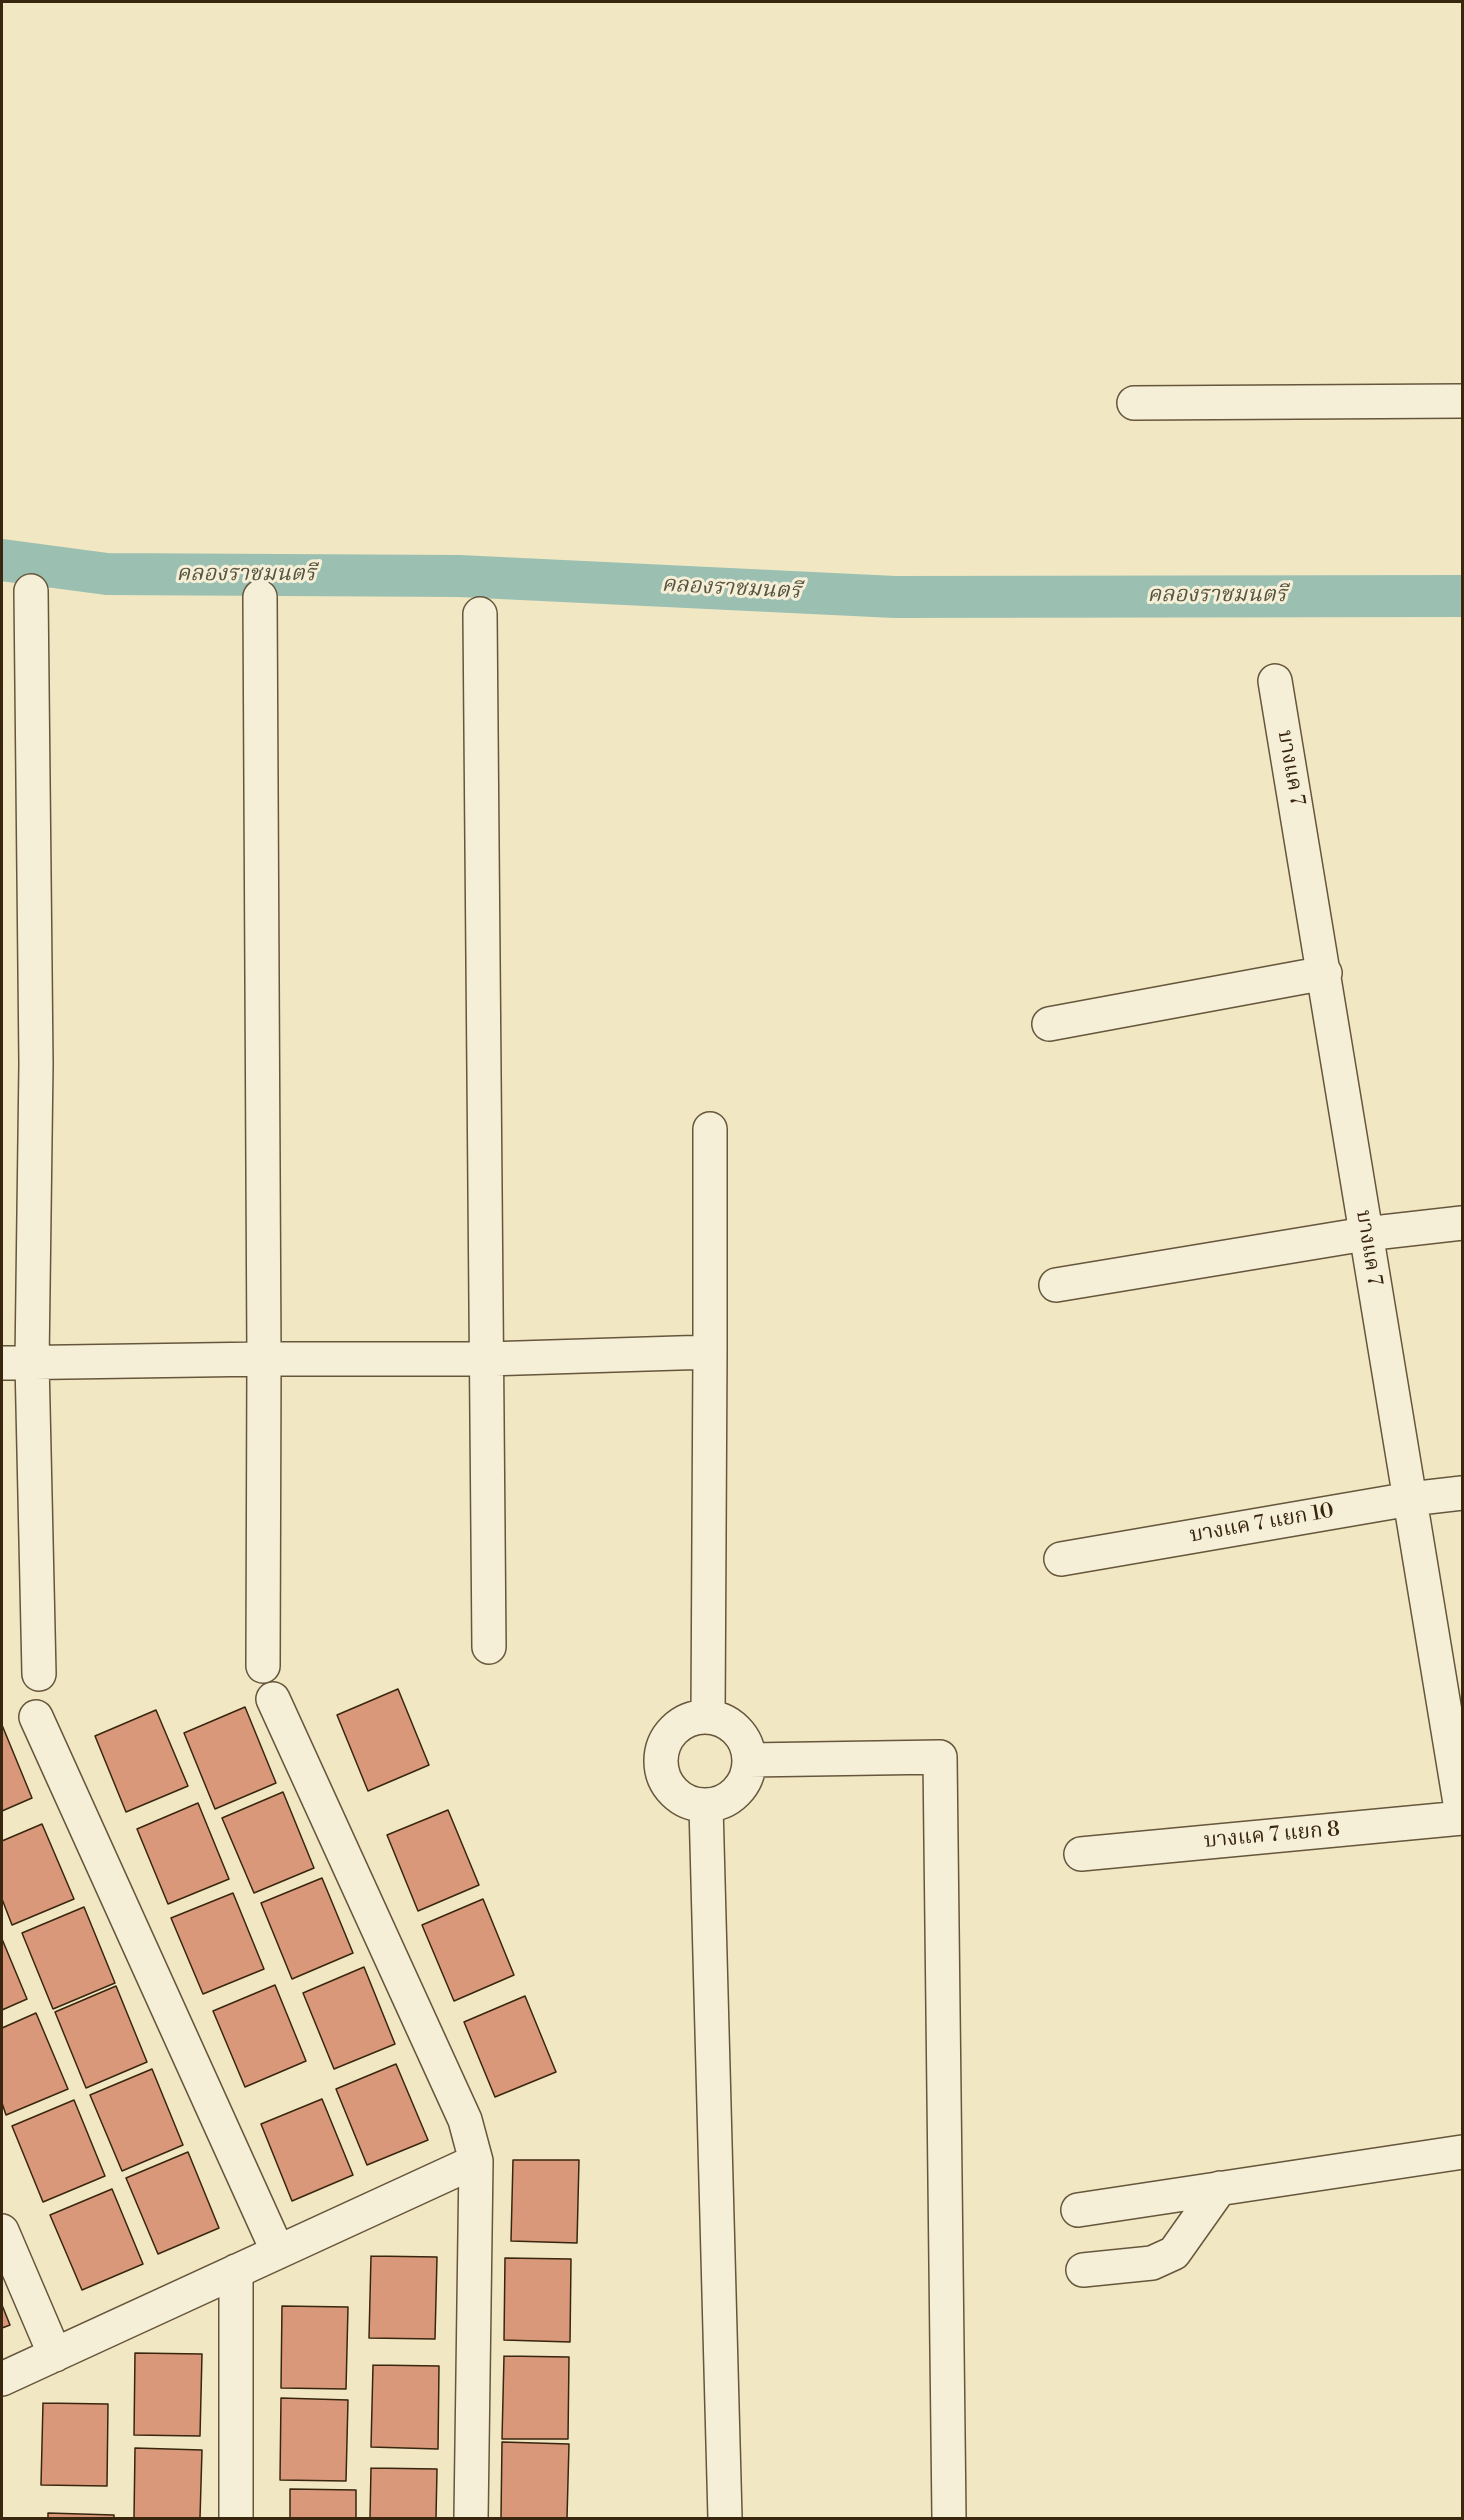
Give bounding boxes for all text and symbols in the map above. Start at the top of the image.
water label: คลองราชมนตรี [176,562,316,588]
water label: คลองราชมนตรี [661,572,801,606]
water label: คลองราชมนตรี [1147,583,1287,609]
street label: บางแค 7 [1271,728,1309,808]
street label: บางแค 7 [1350,1209,1386,1287]
street label: บางแค 7 แยก 10 [1188,1499,1336,1549]
street label: บางแค 7 แยก 8 [1203,1818,1341,1854]

